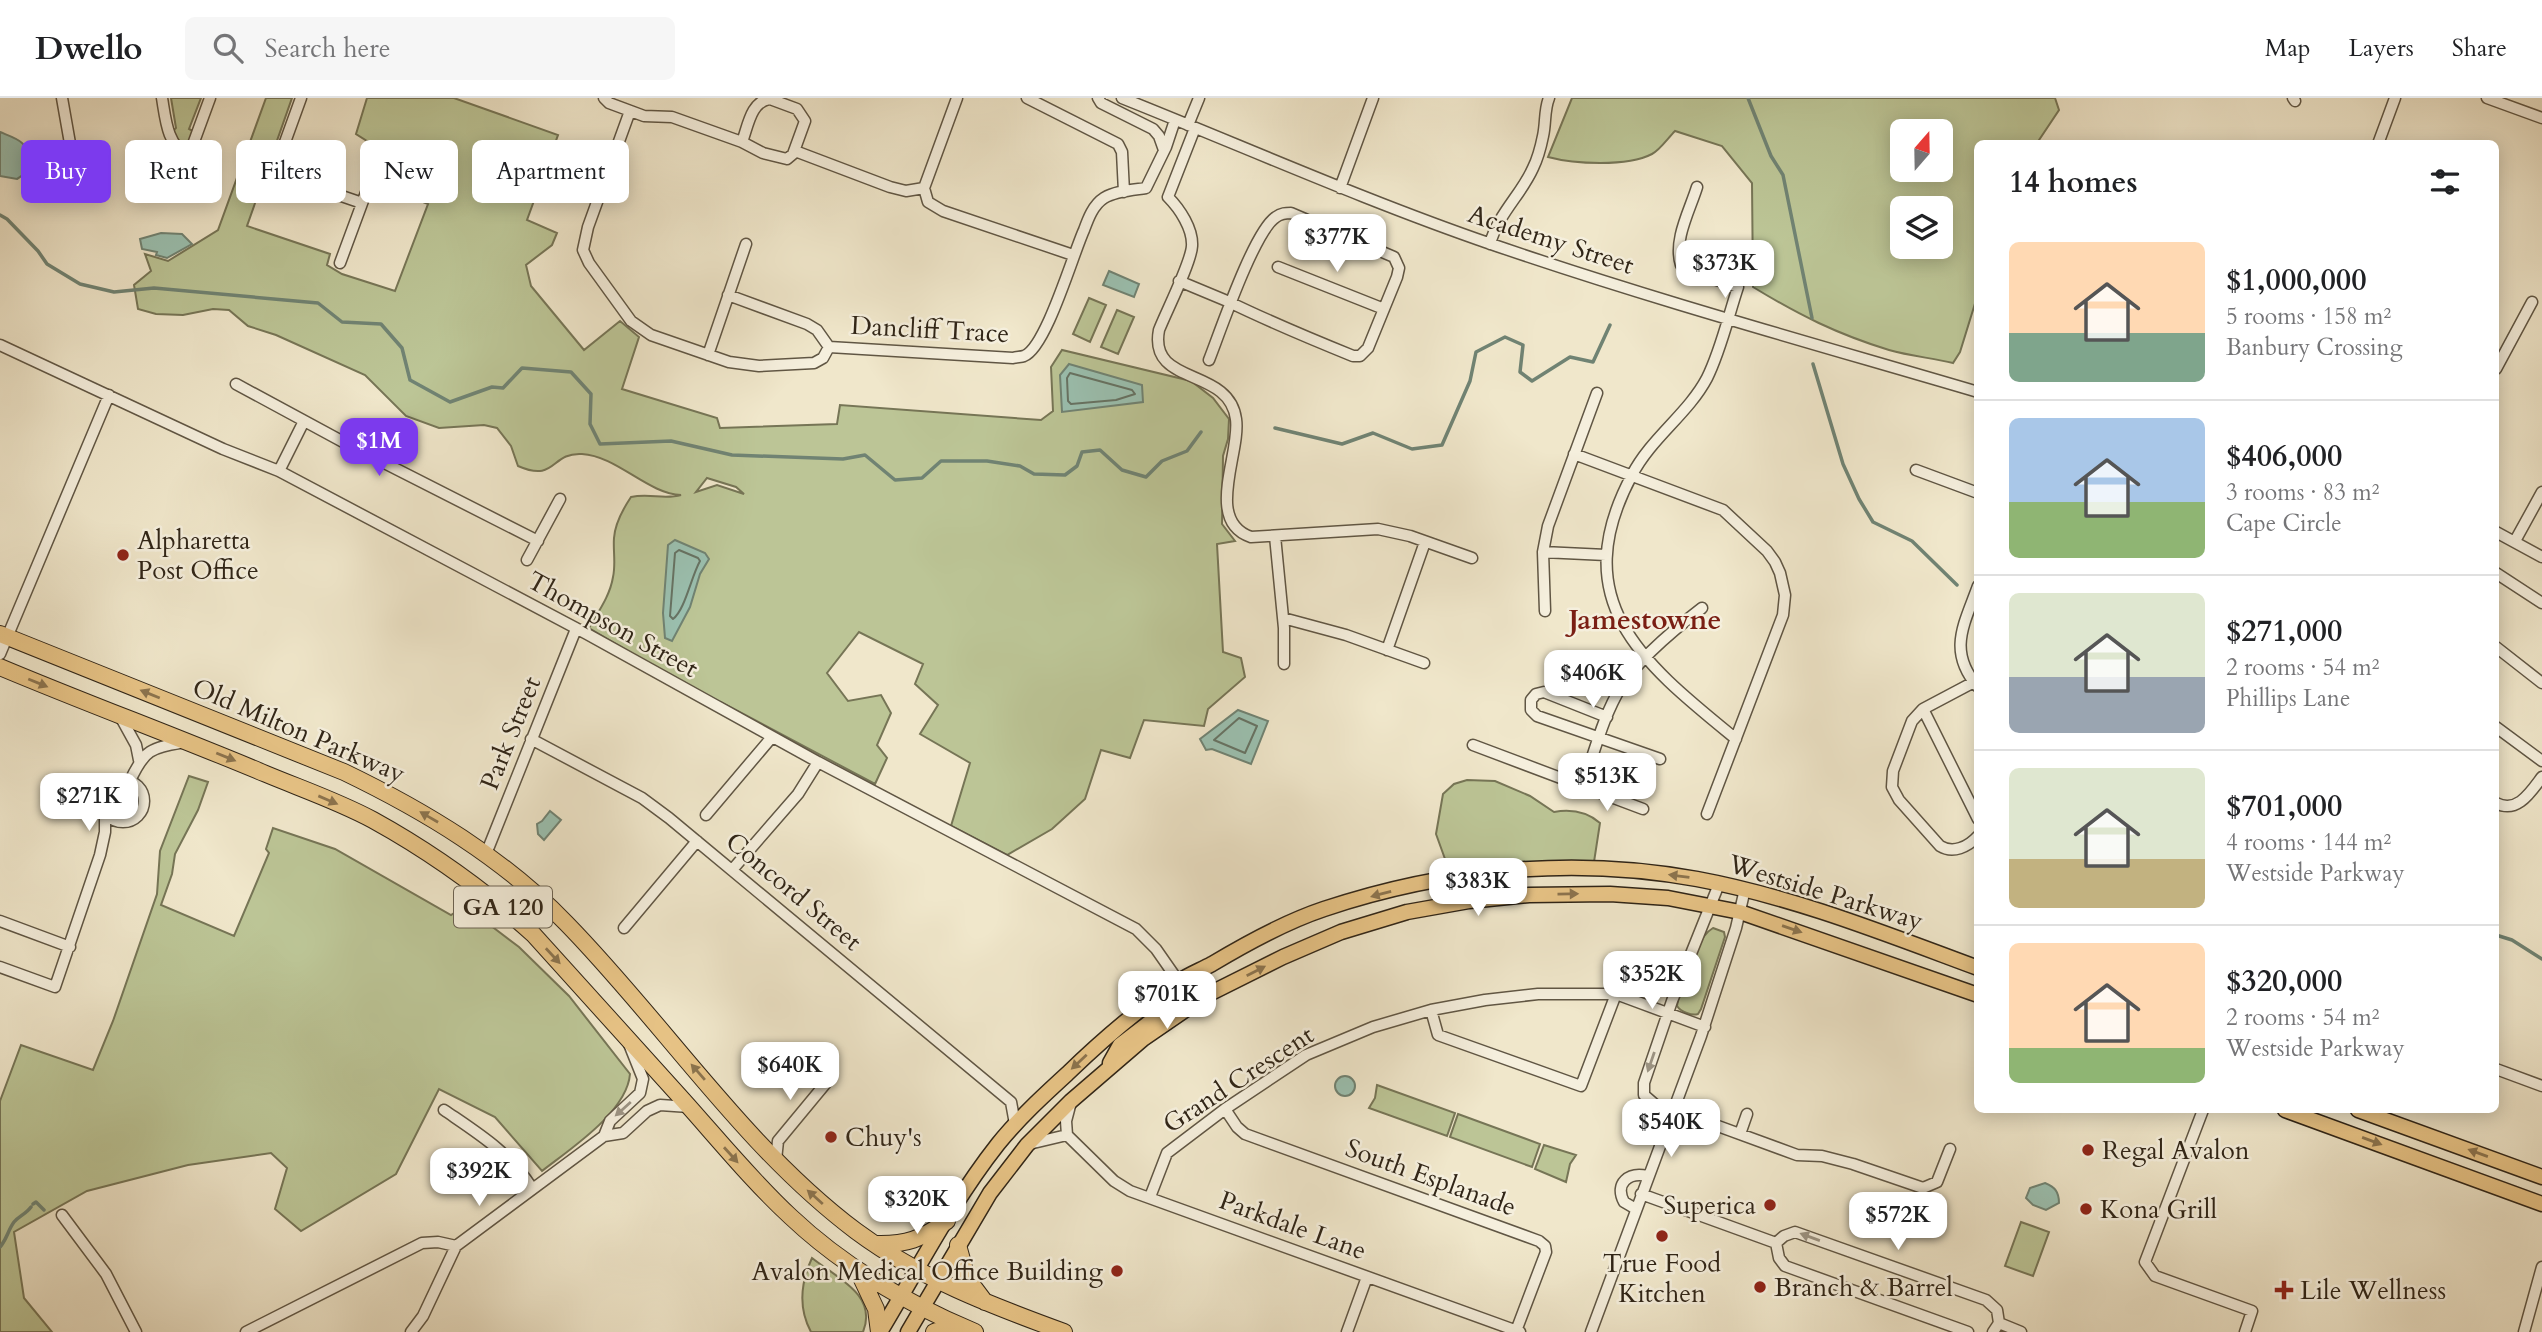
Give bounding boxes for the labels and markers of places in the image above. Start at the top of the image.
pin: $377K [1288,214,1386,274]
pin: $373K [1676,240,1774,300]
pin: $1M [345,418,413,478]
place label: Alpharetta Post Office [137,523,259,588]
marker: Alpharetta Post Office [115,547,131,563]
pin: $406K [1544,650,1642,710]
pin: $513K [1558,754,1656,813]
pin: $271K [40,774,138,833]
pin: $383K [1429,858,1527,918]
pin: $352K [1603,951,1701,1011]
pin: $701K [1118,972,1216,1031]
pin: $640K [741,1042,839,1102]
pin: $540K [1622,1100,1720,1159]
place label: Chuy's [845,1120,922,1155]
marker: Chuy's [823,1129,839,1145]
place label: Regal Avalon [2102,1133,2250,1168]
marker: Regal Avalon [2080,1142,2096,1158]
pin: $392K [430,1148,528,1208]
pin: $320K [868,1176,966,1236]
place label: Superica [1663,1188,1756,1223]
pin: $572K [1849,1192,1947,1252]
place label: Kona Grill [2100,1192,2217,1227]
marker: Superica [1762,1197,1778,1213]
marker: Kona Grill [2078,1201,2094,1217]
marker: True Food Kitchen [1654,1228,1670,1244]
place label: True Food Kitchen [1603,1246,1721,1311]
place label: Avalon Medical Office Building [752,1254,1103,1289]
marker: Avalon Medical Office Building [1109,1263,1125,1279]
place label: Branch & Barrel [1774,1270,1953,1305]
place label: Lile Wellness [2300,1273,2446,1308]
marker: Branch & Barrel [1752,1279,1768,1295]
marker: Lile Wellness [2274,1280,2294,1300]

